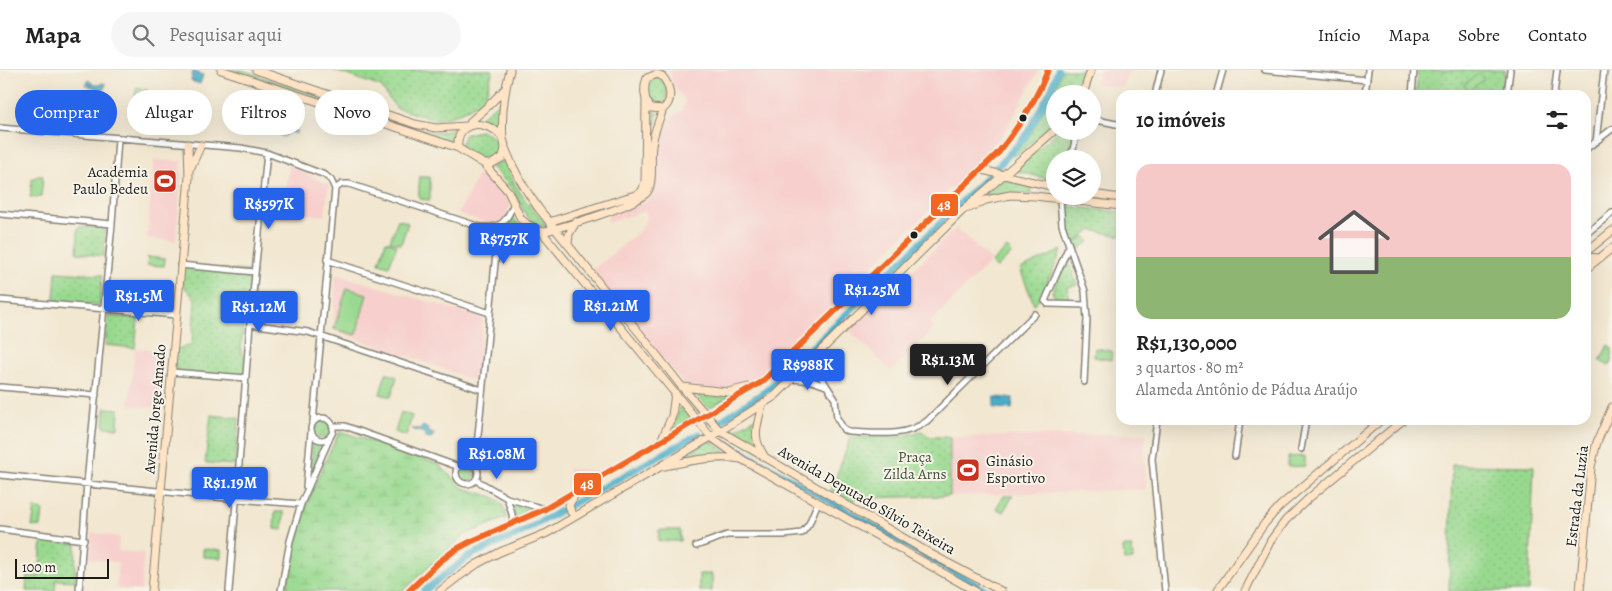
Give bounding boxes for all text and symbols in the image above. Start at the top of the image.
search box [111,12,461,57]
text: Mapa [25,19,81,51]
icon: search [129,21,157,49]
text: Pesquisar aqui [169,22,282,48]
text: Início [1318,23,1361,47]
text: Mapa [1389,23,1430,47]
text: Sobre [1458,23,1500,47]
text: Contato [1528,23,1587,47]
map controls [1046,85,1101,205]
button: locate [1046,85,1101,140]
chip: Comprar [15,90,117,135]
chip: Alugar [127,90,212,135]
chip: Filtros [222,90,305,135]
chip: Novo [315,90,389,135]
text: 10 imóveis [1136,106,1226,134]
icon: filters [1543,106,1571,134]
unlabelled marker [1018,113,1028,123]
button: layers [1046,150,1101,205]
place label: Academia Paulo Bedeu [72,162,149,199]
sports icon: Academia Paulo Bedeu [152,168,178,194]
pin: R$597K [228,188,310,230]
text: R$597K [244,193,294,215]
line badge: 48 [930,193,959,217]
text: 48 [937,196,951,215]
icon: home [1309,197,1399,287]
pin: R$757K [463,222,545,265]
text: R$757K [480,228,528,250]
unlabelled marker [909,230,919,240]
pin: R$1.25M [826,274,918,316]
text: R$1.25M [844,279,900,301]
pin: R$1.5M [98,280,180,322]
text: R$1.5M [115,285,163,307]
pin: R$1.12M [213,290,305,333]
pin: R$1.21M [565,290,657,332]
text: R$1.21M [584,295,638,317]
text: R$1.12M [232,296,286,318]
text: R$1,130,000 [1136,329,1237,357]
street label: Avenida Jorge Amado [139,343,171,476]
pin: R$1.13M [902,344,994,386]
pin: R$988K [767,348,849,391]
text: R$1.13M [921,349,975,371]
text: R$988K [783,354,834,376]
text: 3 quartos · 80 m² [1136,357,1244,379]
text: Alameda Antônio de Pádua Araújo [1136,379,1357,401]
pin: R$1.08M [451,438,543,480]
street label: Avenida Deputado Sílvio Teixeira [774,440,959,559]
text: R$1.08M [468,443,526,465]
street label: Estrada da Luzia [1561,444,1593,548]
park label: Praça Zilda Arns [884,447,946,484]
place label: Ginásio Esportivo [986,451,1045,488]
sports icon: Ginásio Esportivo [955,457,981,483]
pin: R$1.19M [184,466,276,509]
text: R$1.19M [203,472,257,494]
line badge: 48 [573,472,602,496]
text: 48 [580,475,594,494]
scale bar [15,556,109,579]
text: 100 m [22,558,56,577]

